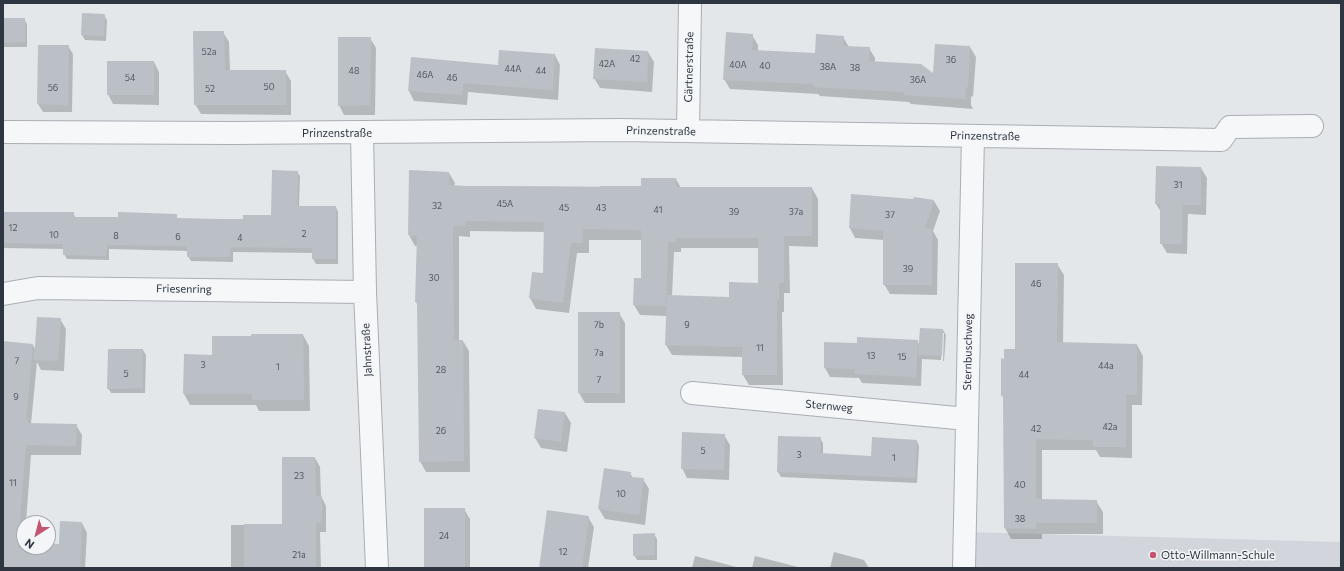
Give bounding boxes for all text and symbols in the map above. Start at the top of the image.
street label: Gärtnerstraße [682,31,696,103]
house number: 52a [202,47,216,57]
house number: 42 [630,54,640,64]
house number: 36 [946,55,956,65]
house number: 42A [599,59,615,69]
house number: 40A [729,60,747,70]
house number: 40 [759,61,771,71]
house number: 38A [820,62,836,72]
house number: 38 [850,63,860,73]
house number: 44A [504,64,522,74]
house number: 48 [349,66,359,76]
house number: 44 [536,66,546,76]
house number: 46A [417,70,433,80]
house number: 54 [125,73,135,83]
house number: 46 [447,73,457,83]
house number: 36A [910,75,926,85]
house number: 50 [263,82,275,92]
house number: 56 [48,83,58,93]
house number: 52 [205,84,215,94]
street label: Prinzenstraße [626,124,696,138]
street label: Prinzenstraße [302,126,372,140]
street label: Prinzenstraße [950,129,1020,143]
house number: 31 [1174,180,1182,190]
house number: 45A [497,199,513,209]
house number: 32 [432,201,442,211]
house number: 45 [559,203,569,213]
house number: 43 [596,203,606,213]
house number: 41 [654,205,662,215]
house number: 39 [729,207,739,217]
house number: 37a [789,207,803,217]
house number: 37 [885,210,895,220]
house number: 12 [9,223,17,233]
house number: 2 [302,229,306,239]
house number: 10 [49,230,59,240]
house number: 8 [113,231,119,241]
house number: 6 [175,232,181,242]
house number: 4 [237,233,243,243]
house number: 39 [903,264,913,274]
house number: 30 [428,273,440,283]
house number: 46 [1031,279,1041,289]
street label: Friesenring [156,282,212,296]
street label: Sternbuschweg [961,313,975,391]
house number: 7b [594,320,604,330]
house number: 9 [684,320,690,330]
street label: Jahnstraße [359,323,375,377]
house number: 11 [756,343,764,353]
house number: 7a [594,348,604,358]
house number: 13 [867,351,875,361]
house number: 15 [897,352,907,362]
house number: 7 [15,356,19,366]
house number: 3 [200,360,206,370]
house number: 44a [1098,361,1114,371]
house number: 1 [276,362,280,372]
house number: 28 [436,365,446,375]
house number: 5 [123,369,129,379]
house number: 44 [1019,370,1029,380]
house number: 7 [597,375,601,385]
house number: 9 [13,392,19,402]
street label: Sternweg [805,397,853,415]
house number: 42a [1103,422,1117,432]
house number: 42 [1031,424,1041,434]
house number: 26 [436,426,446,436]
house number: 5 [700,446,706,456]
house number: 3 [796,450,802,460]
house number: 1 [892,453,896,463]
house number: 23 [294,471,304,481]
house number: 11 [9,478,17,488]
house number: 40 [1014,480,1026,490]
house number: 10 [616,489,626,499]
house number: 38 [1015,514,1025,524]
north arrow [16,515,56,555]
house number: 24 [439,531,449,541]
text: N [22,537,36,552]
house number: 12 [559,547,567,557]
place label: Otto-Willmann-Schule [1161,548,1275,562]
house number: 21a [292,550,306,560]
marker: Otto-Willmann-Schule [1148,550,1158,560]

